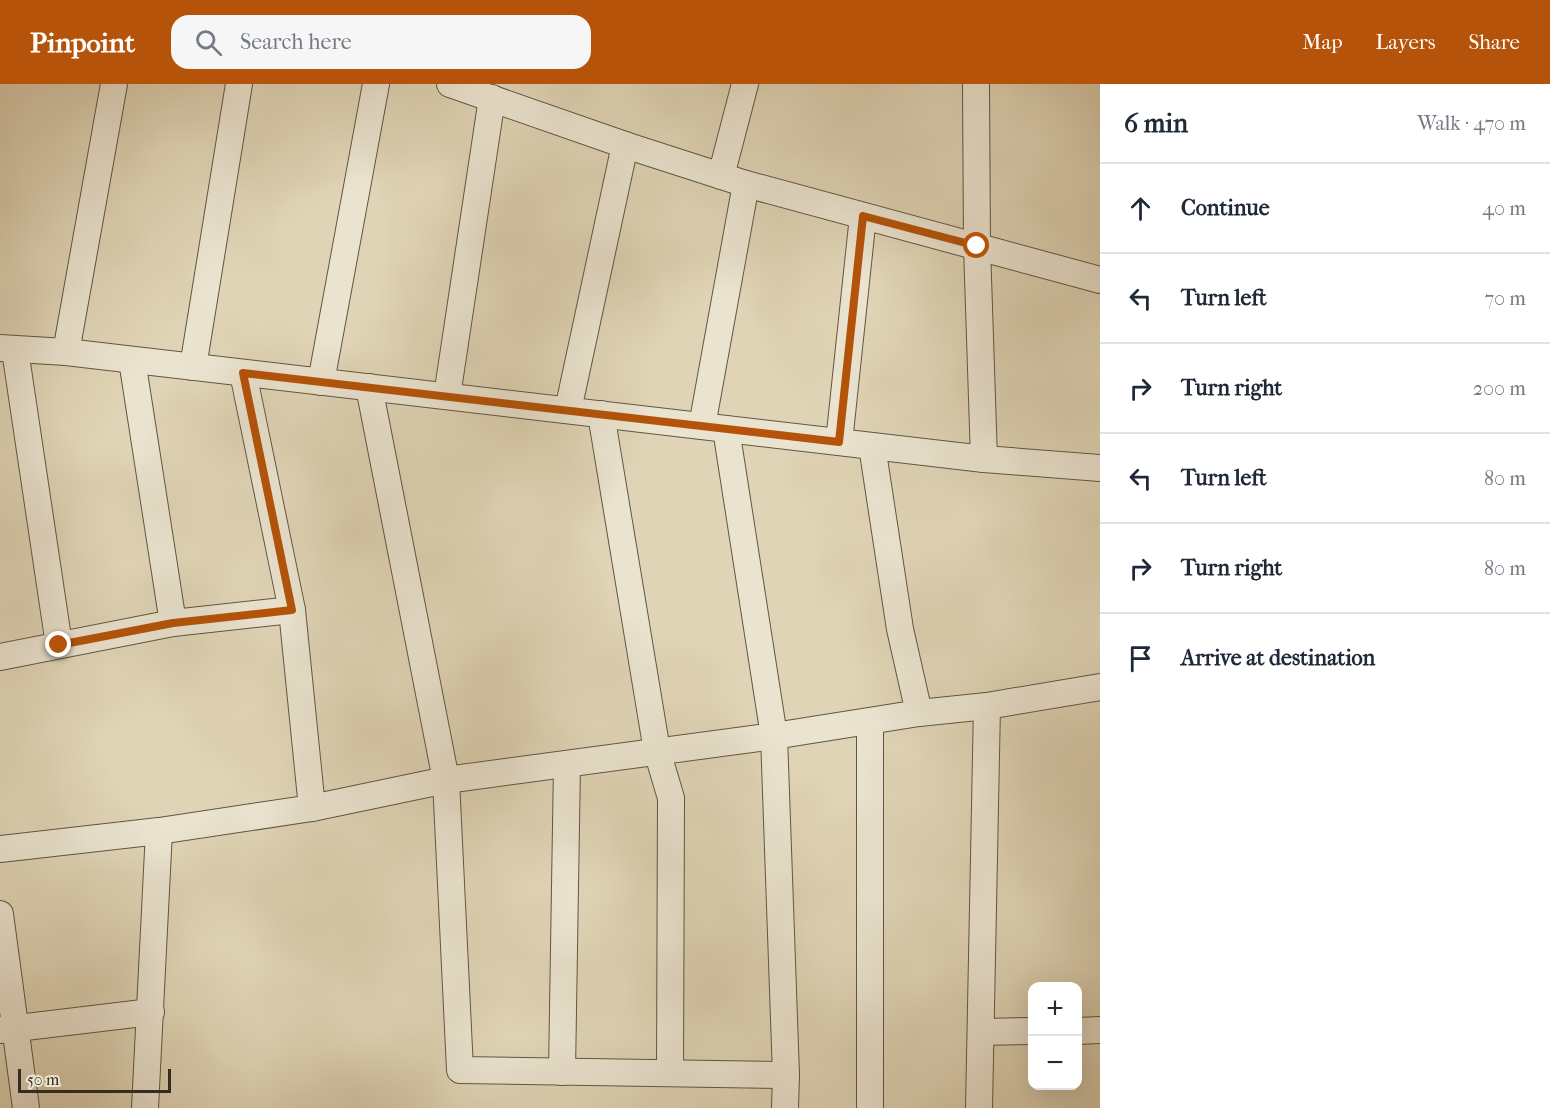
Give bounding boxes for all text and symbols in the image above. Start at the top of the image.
search box [171,15,591,69]
text: Pinpoint [30,26,135,59]
icon: search [192,26,225,59]
text: Search here [240,29,352,55]
text: Map [1302,30,1343,54]
text: Layers [1376,30,1435,54]
text: Share [1468,30,1520,54]
text: 6 min [1124,108,1188,139]
text: Walk · 470 m [1417,112,1526,135]
icon: ahead [1124,192,1157,225]
text: Continue [1181,195,1270,221]
text: 40 m [1482,197,1526,220]
route start [963,232,989,258]
icon: left [1124,282,1157,315]
text: Turn left [1181,285,1267,311]
text: 70 m [1484,287,1526,310]
icon: right [1124,372,1157,405]
text: Turn right [1181,375,1282,401]
text: 200 m [1473,377,1526,400]
icon: left [1124,462,1157,495]
text: Turn left [1181,465,1267,491]
text: 80 m [1484,467,1526,490]
icon: right [1124,552,1157,585]
text: Turn right [1181,555,1282,581]
text: 80 m [1484,557,1526,580]
route end [45,631,71,657]
icon: arrive [1124,642,1157,675]
text: Arrive at destination [1181,645,1375,671]
map controls [1028,982,1082,1090]
button: + [1028,982,1082,1036]
button: − [1028,1036,1082,1090]
scale bar [18,1066,171,1094]
text: 50 m [27,1070,59,1089]

